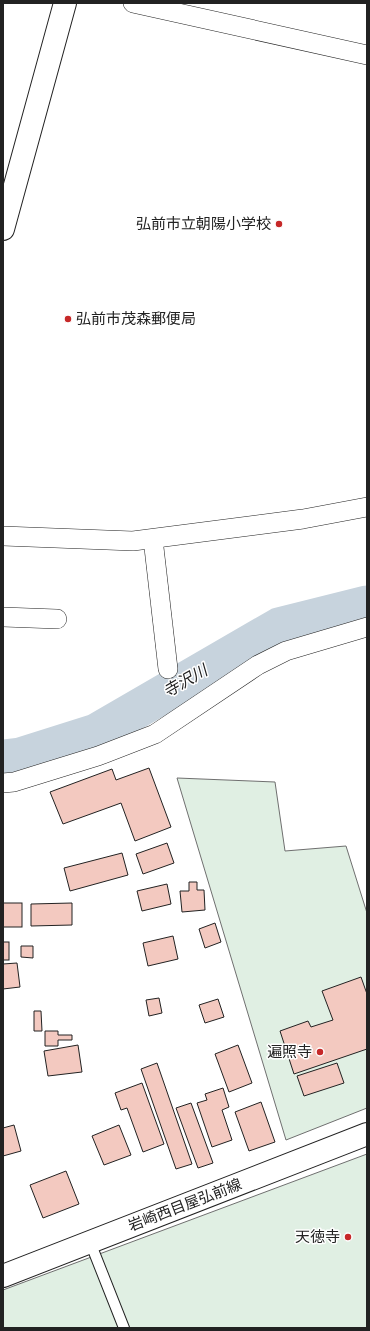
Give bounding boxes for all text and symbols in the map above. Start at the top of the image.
place label: 弘前市立朝陽小学校 [136,213,271,235]
marker: 弘前市立朝陽小学校 [274,219,284,229]
place label: 弘前市茂森郵便局 [76,308,196,330]
marker: 弘前市茂森郵便局 [63,314,73,324]
water label: 寺沢川 [158,658,213,703]
place label: 遍照寺 [267,1041,312,1063]
marker: 遍照寺 [315,1047,325,1057]
street label: 岩崎西目屋弘前線 [125,1173,245,1237]
place label: 天徳寺 [295,1226,340,1248]
marker: 天徳寺 [343,1232,353,1242]

